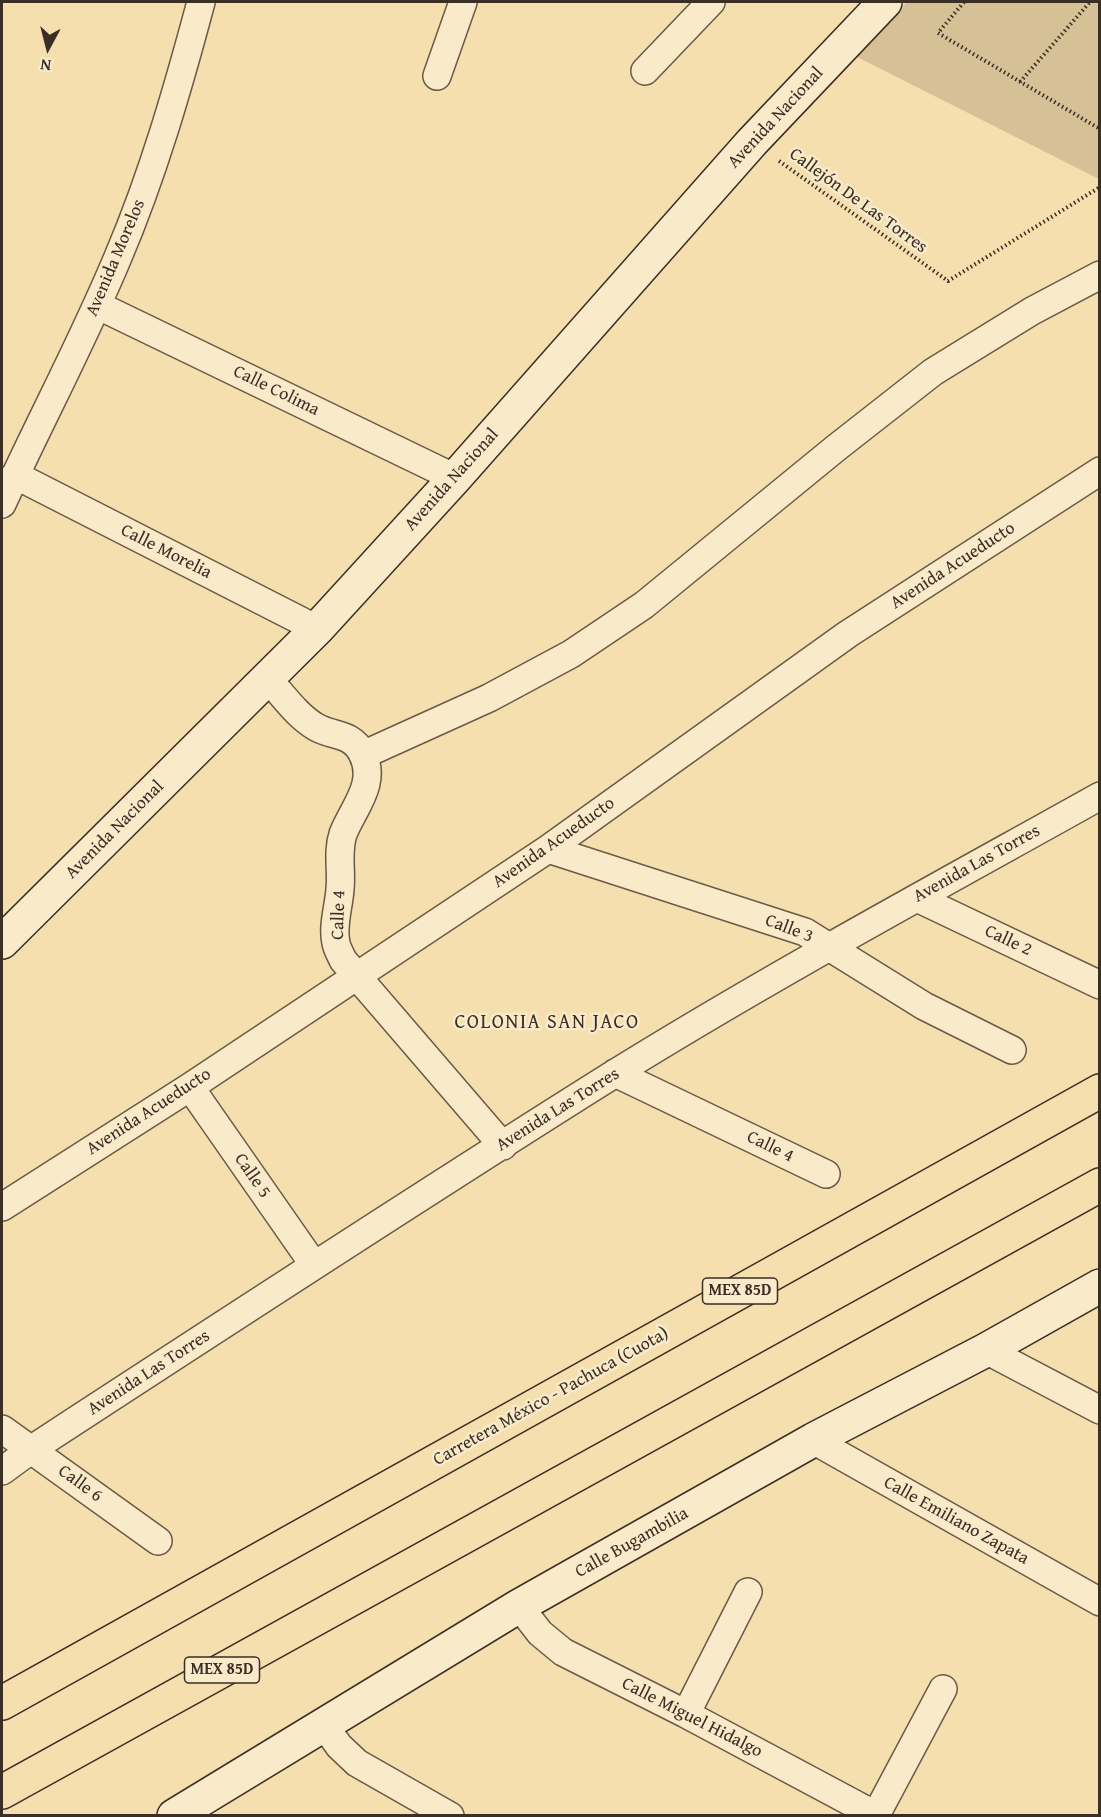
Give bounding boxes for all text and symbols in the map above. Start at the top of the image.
north arrow [18,18,78,78]
text: N [39,53,53,78]
street label: Avenida Nacional [724,63,828,173]
street label: Callejón De Las Torres [785,144,931,258]
street label: Avenida Morelos [82,196,150,320]
street label: Calle Colima [229,361,323,421]
street label: Avenida Nacional [400,424,504,536]
street label: Avenida Acueducto [887,518,1019,614]
street label: Calle Morelia [117,520,215,584]
street label: Avenida Nacional [61,776,169,884]
street label: Avenida Acueducto [489,793,619,893]
street label: Avenida Las Torres [910,820,1044,908]
street label: Calle 4 [327,890,351,940]
street label: Calle 3 [762,910,816,948]
street label: Calle 2 [981,921,1035,961]
district label: COLONIA SAN JACO [454,1011,640,1035]
street label: Avenida Las Torres [492,1063,624,1157]
street label: Avenida Acueducto [83,1064,215,1160]
street label: Calle 4 [743,1126,797,1168]
street label: Calle 5 [229,1150,275,1202]
road number: MEX 85D [702,1278,777,1304]
street label: Carretera México - Pachuca (Cuota) [430,1323,672,1471]
street label: Avenida Las Torres [84,1325,214,1421]
street label: Calle 6 [54,1461,106,1507]
street label: Calle Emiliano Zapata [880,1472,1032,1570]
street label: Calle Bugambilia [572,1503,692,1583]
road number: MEX 85D [184,1657,260,1683]
street label: Calle Miguel Hidalgo [618,1673,766,1763]

